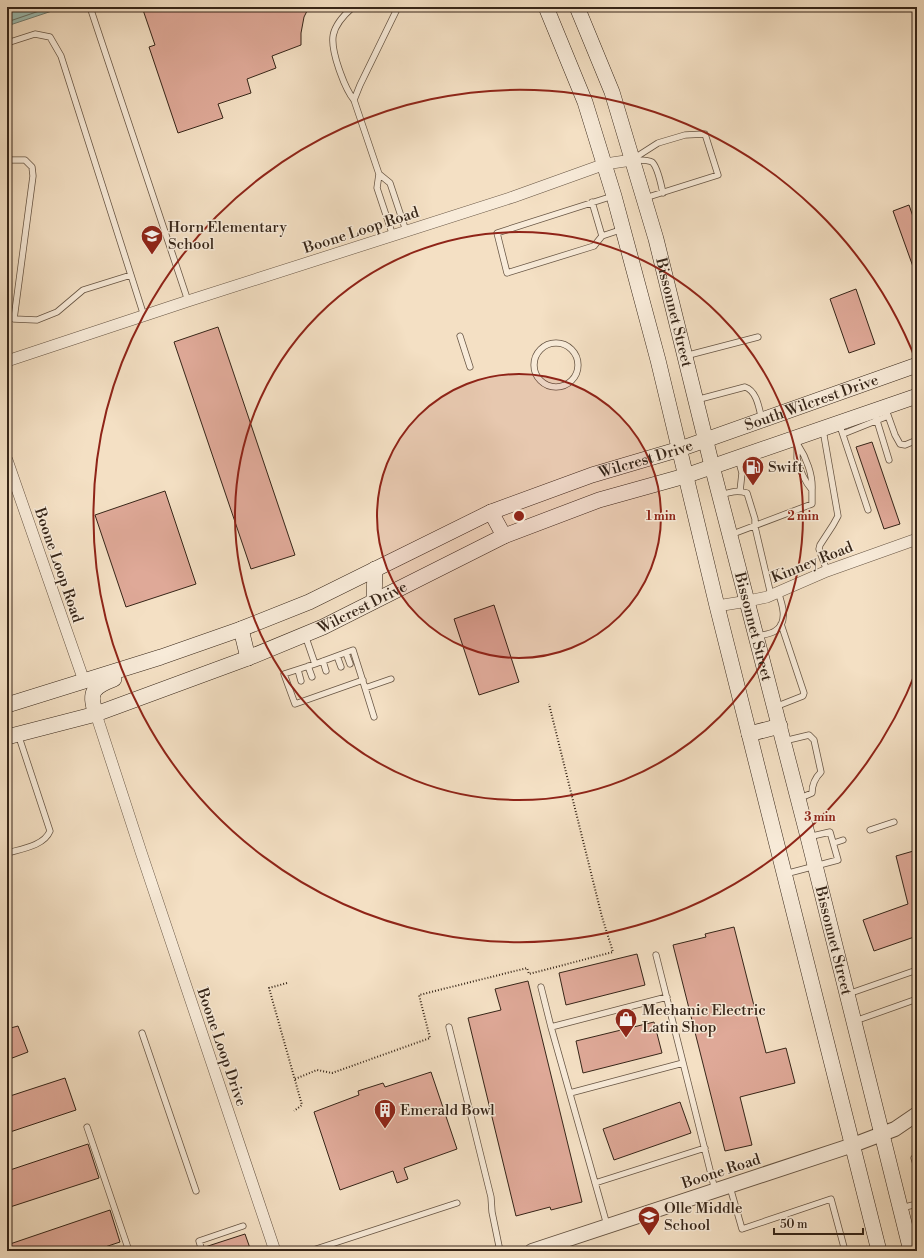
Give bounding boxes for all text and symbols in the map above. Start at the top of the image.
street label: Boone Loop Road [300,203,422,258]
place label: Horn Elementary School [168,218,287,254]
school or university icon: Horn Elementary School [139,223,165,256]
street label: Bissonnet Street [651,255,696,370]
street label: South Wilcrest Drive [742,370,881,435]
street label: Wilcrest Drive [596,436,696,483]
fuel station icon: Swift [740,454,766,487]
place label: Swift [768,458,804,477]
street label: Boone Loop Road [30,504,87,626]
centre of rings [512,509,526,523]
text: 1 min [646,509,677,524]
text: 2 min [787,509,819,524]
street label: Kinney Road [769,537,856,587]
street label: Bissonnet Street [730,569,776,684]
street label: Wilcrest Drive [314,577,410,639]
text: 3 min [804,810,836,825]
street label: Bissonnet Street [810,883,856,998]
street label: Boone Loop Drive [192,985,251,1109]
place label: Mechanic Electric Latin Shop [642,1001,766,1037]
shop icon: Mechanic Electric Latin Shop [613,1006,639,1039]
building icon: Emerald Bowl [372,1097,398,1130]
place label: Emerald Bowl [400,1101,495,1120]
street label: Boone Road [678,1150,763,1193]
place label: Olle Middle School [664,1199,743,1235]
school or university icon: Olle Middle School [636,1204,662,1237]
scale bar [774,1210,863,1236]
text: 50 m [780,1217,808,1232]

